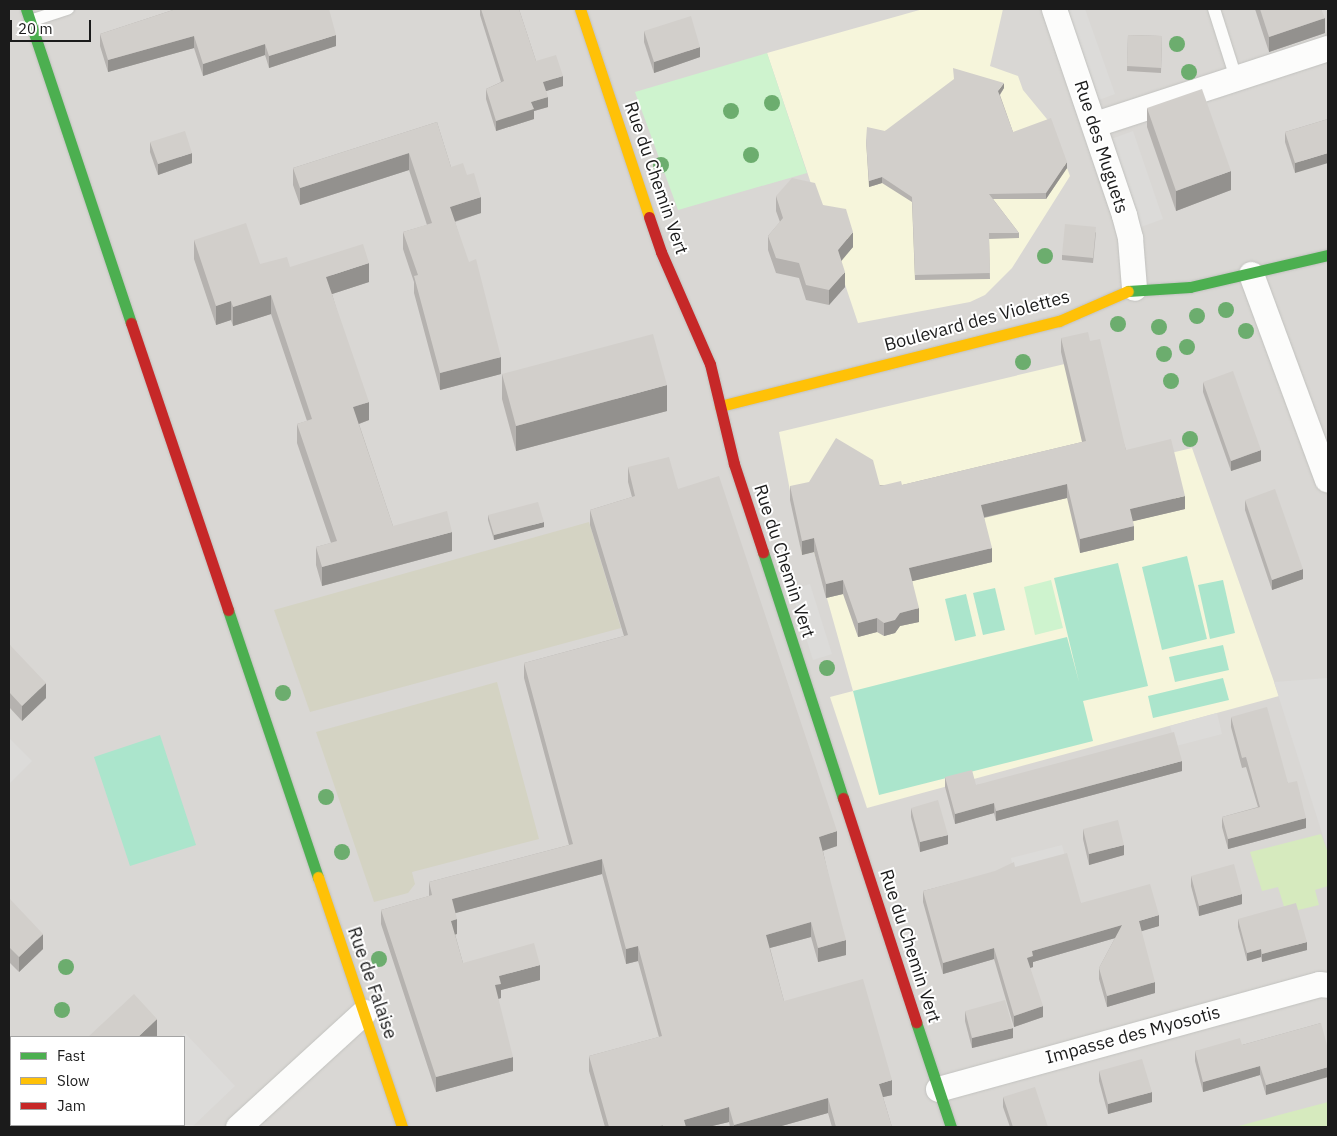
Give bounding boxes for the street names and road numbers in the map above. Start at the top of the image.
street label: Rue des Muguets [1069,78,1133,216]
street label: Rue du Chemin Vert [620,99,692,257]
street label: Boulevard des Violettes [882,286,1072,356]
street label: Rue du Chemin Vert [749,482,819,640]
street label: Rue du Chemin Vert [875,867,945,1025]
street label: Rue de Falaise [343,924,401,1042]
street label: Impasse des Myosotis [1043,1001,1223,1069]

